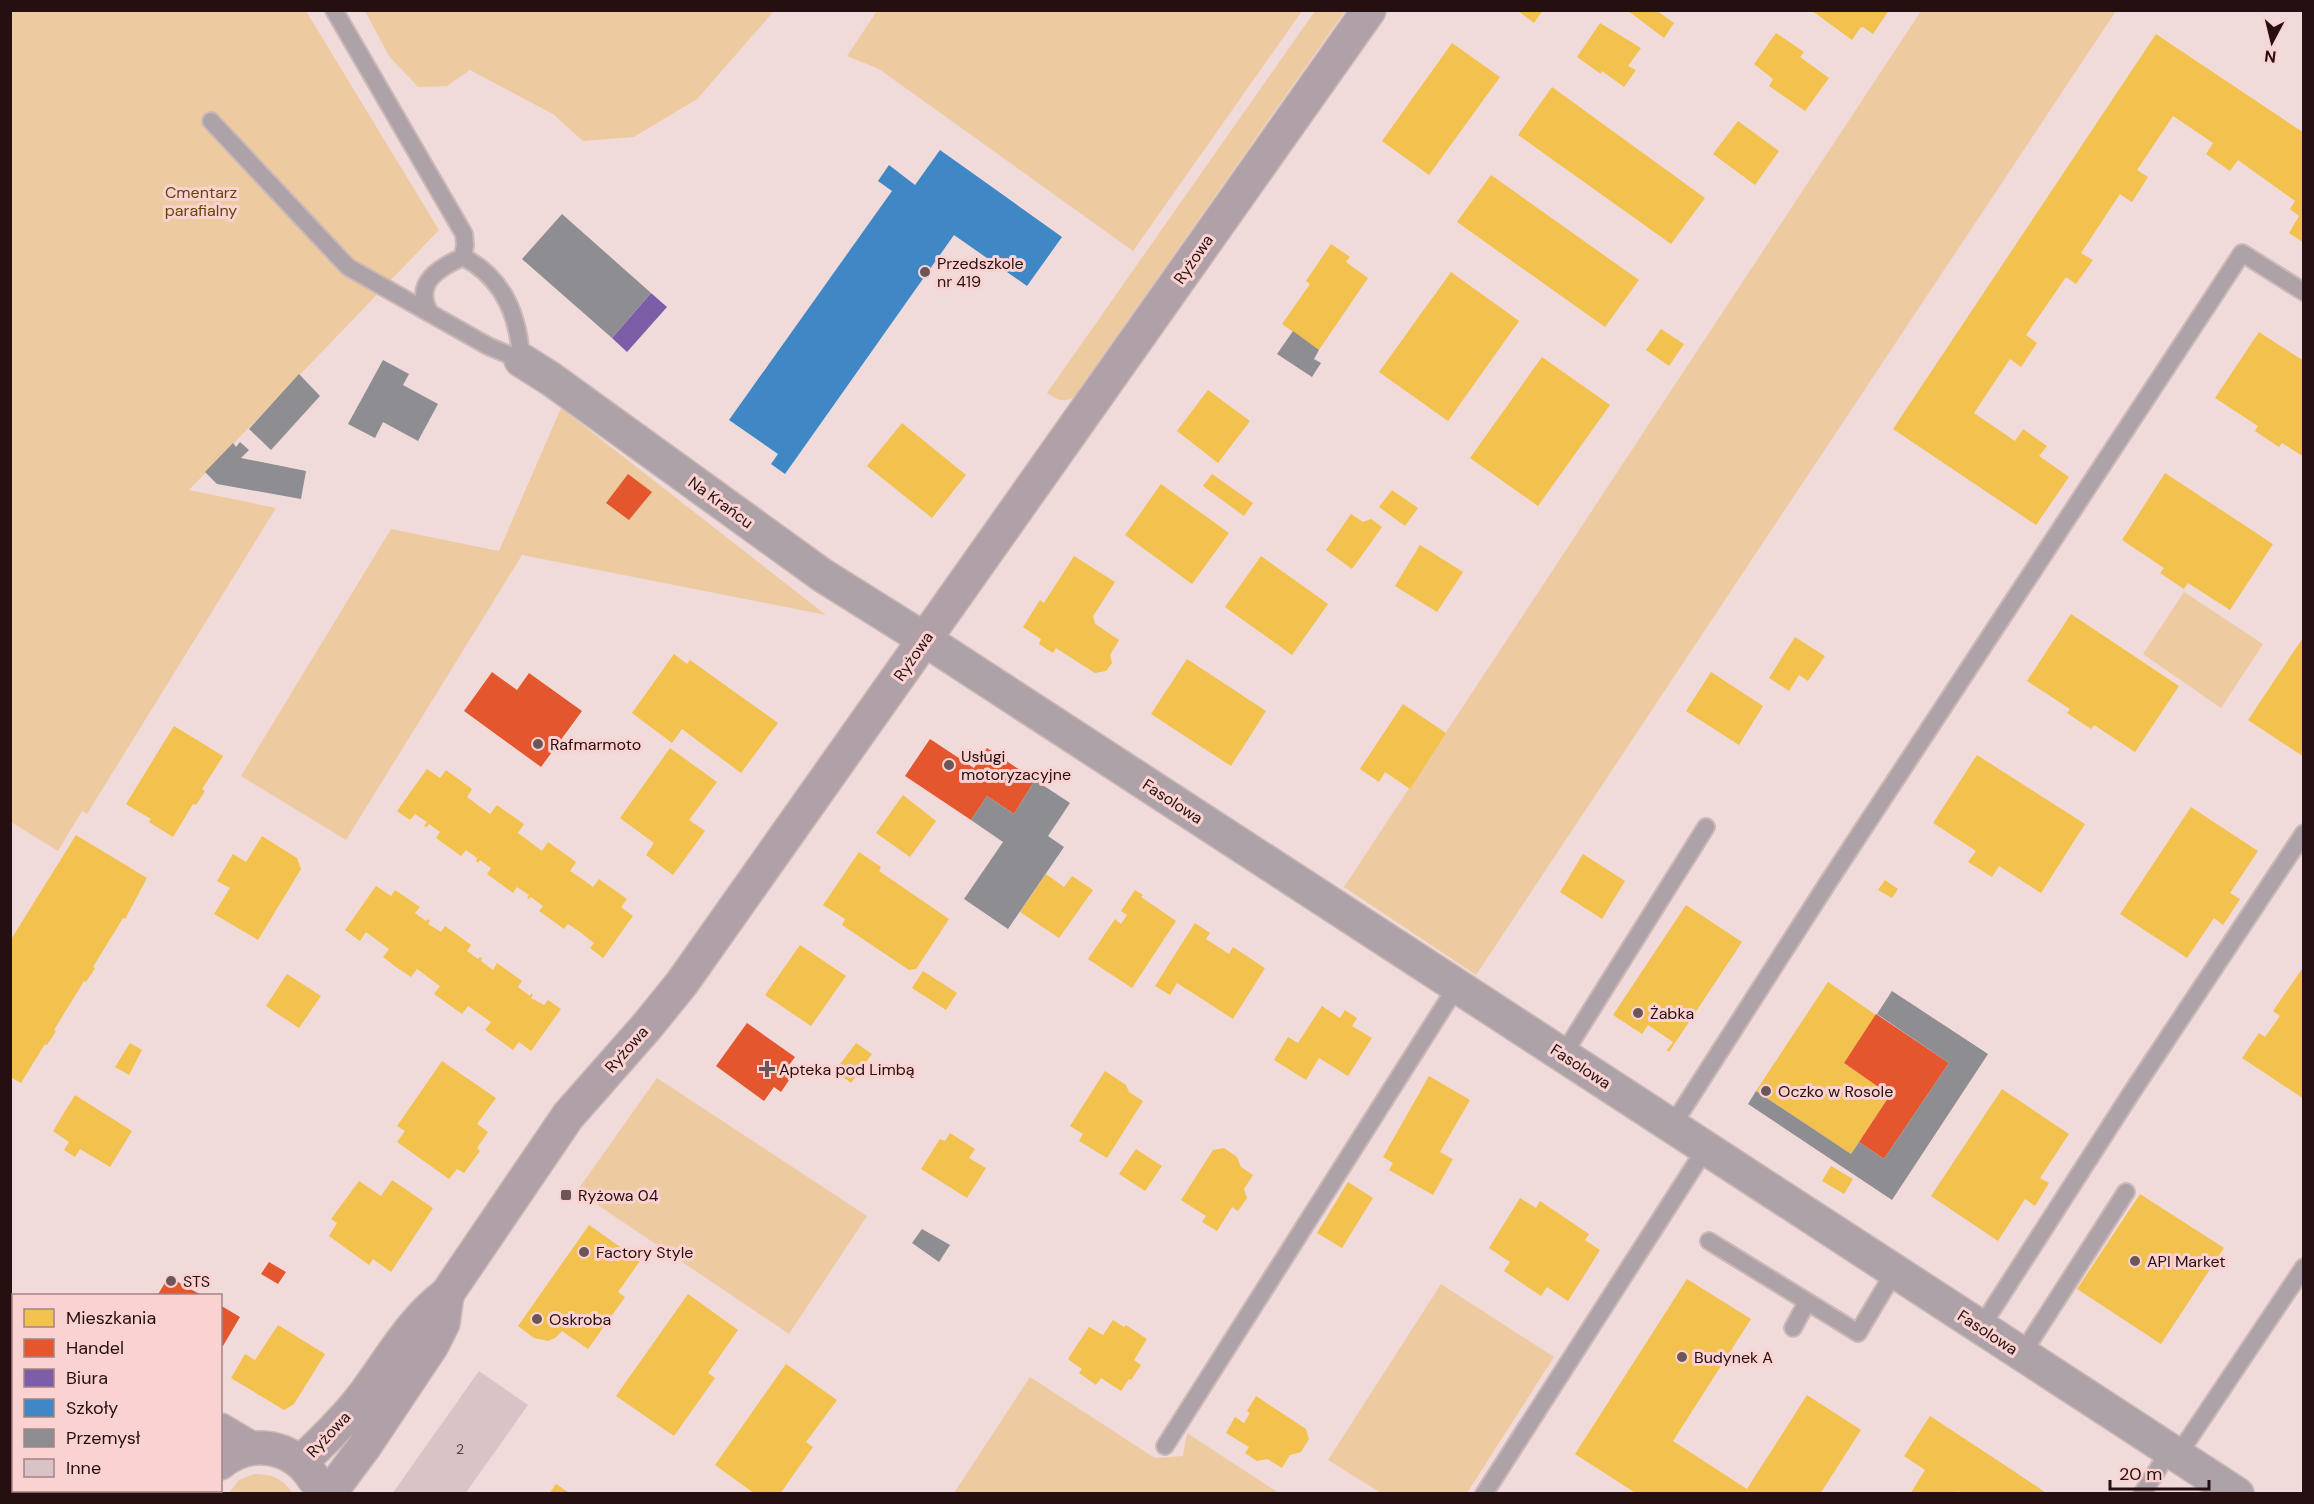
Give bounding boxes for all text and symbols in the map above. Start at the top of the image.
north arrow [2242,12,2302,72]
text: N [2263,45,2277,68]
park label: Cmentarz parafialny [165,182,237,221]
street label: Ryżowa [1169,231,1218,288]
place label: Przedszkole nr 419 [937,253,1024,292]
marker: Przedszkole nr 419 [918,265,932,279]
street label: Na Krańcu [684,472,757,533]
street label: Ryżowa [889,628,938,685]
place label: Rafmarmoto [550,734,641,755]
marker: Rafmarmoto [531,737,545,751]
place label: Usługi motoryzacyjne [961,746,1071,785]
marker: Usługi motoryzacyjne [942,758,956,772]
street label: Fasolowa [1139,774,1207,829]
place label: Żabka [1650,1003,1694,1024]
marker: Żabka [1631,1006,1645,1020]
street label: Ryżowa [600,1022,653,1077]
street label: Fasolowa [1547,1039,1615,1094]
place label: Apteka pod Limbą [779,1059,914,1080]
marker: Apteka pod Limbą [760,1062,774,1076]
place label: Oczko w Rosole [1778,1081,1893,1102]
marker: Oczko w Rosole [1759,1084,1773,1098]
place label: Ryżowa 04 [578,1185,659,1206]
marker: Ryżowa 04 [559,1188,573,1202]
place label: Factory Style [596,1242,693,1263]
marker: Factory Style [577,1245,591,1259]
place label: API Market [2147,1251,2226,1272]
marker: API Market [2128,1254,2142,1268]
place label: STS [183,1271,210,1292]
marker: STS [164,1274,178,1288]
legend [12,1294,222,1492]
street label: Fasolowa [1954,1305,2022,1360]
text: Mieszkania [66,1306,156,1330]
place label: Oskroba [549,1309,611,1330]
marker: Oskroba [530,1312,544,1326]
text: Handel [66,1336,124,1360]
place label: Budynek A [1694,1347,1773,1368]
marker: Budynek A [1675,1350,1689,1364]
text: Biura [66,1366,108,1390]
text: Szkoły [66,1396,118,1420]
street label: Ryżowa [302,1407,355,1462]
text: Przemysł [66,1426,141,1450]
house number: 2 [456,1440,464,1458]
scale bar [2110,1453,2209,1491]
text: Inne [66,1456,101,1480]
text: 20 m [2119,1462,2162,1486]

